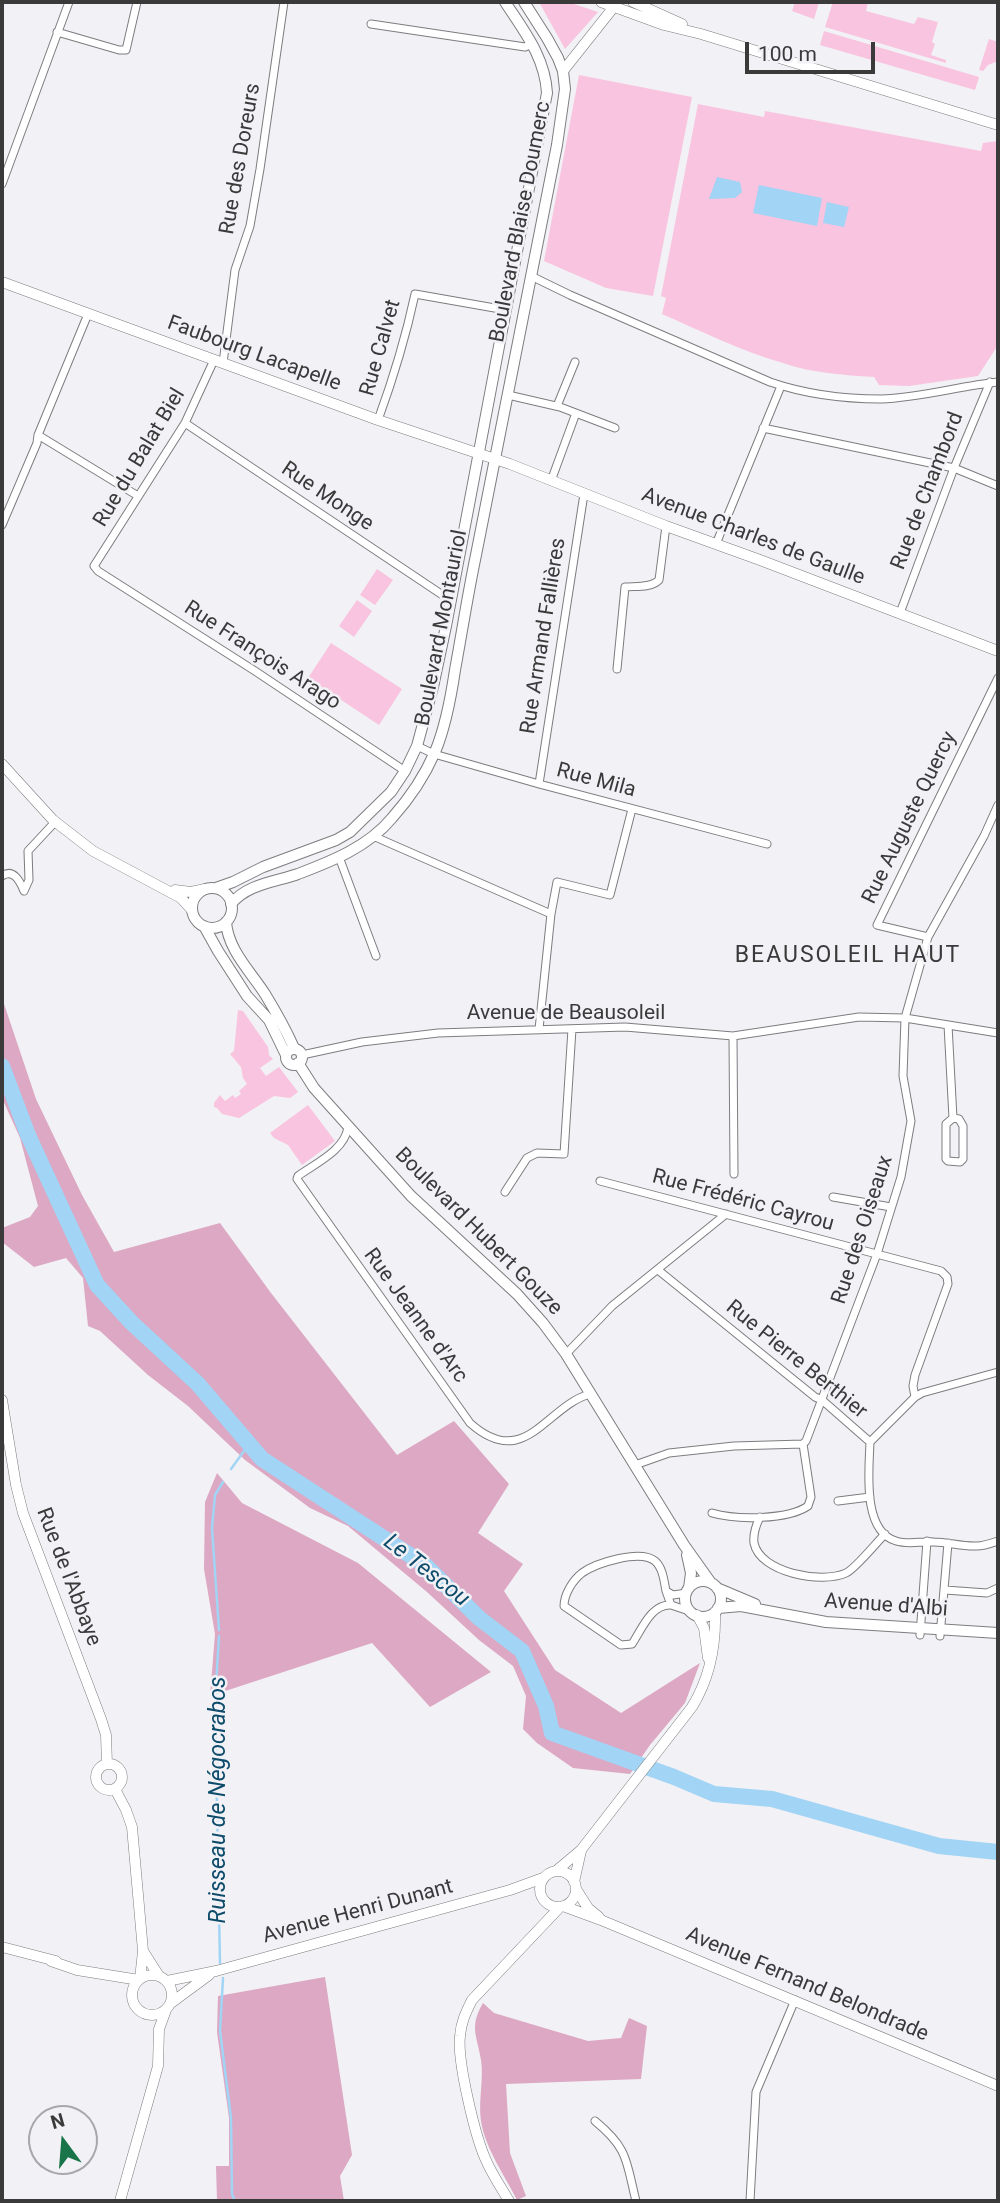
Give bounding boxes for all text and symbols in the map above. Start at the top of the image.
scale bar [748,28,878,72]
text: 100 m [758,42,817,66]
street label: Rue des Doreurs [215,81,267,237]
street label: Boulevard Blaise Doumerc [485,99,557,345]
street label: Rue Calvet [355,297,407,399]
street label: Faubourg Lacapelle [164,311,344,397]
street label: Rue du Balat Biel [89,384,191,532]
street label: Rue de Chambord [886,409,970,573]
street label: Rue Monge [276,457,378,537]
street label: Avenue Charles de Gaulle [638,483,868,591]
street label: Boulevard Montauriol [411,528,473,728]
street label: Rue Armand Fallières [516,536,572,736]
street label: Rue François Arago [179,596,345,716]
street label: Rue Auguste Quercy [857,728,963,908]
street label: Rue Mila [554,758,638,804]
district label: BEAUSOLEIL HAUT [737,942,959,970]
street label: Avenue de Beausoleil [467,1001,665,1027]
street label: Boulevard Hubert Gouze [389,1143,567,1321]
street label: Rue des Oiseaux [827,1152,899,1308]
street label: Rue Frédéric Cayrou [649,1165,837,1237]
street label: Rue Jeanne d'Arc [358,1244,472,1388]
street label: Rue Pierre Berthier [720,1295,872,1425]
street label: Rue de l'Abbaye [30,1504,106,1650]
water label: Le Tescou [377,1529,475,1613]
street label: Avenue d'Albi [823,1589,949,1623]
water label: Ruisseau de Négocrabos [205,1676,233,1924]
street label: Avenue Henri Dunant [260,1874,456,1950]
street label: Avenue Fernand Belondrade [682,1922,932,2048]
north arrow [28,2105,98,2175]
text: N [48,2108,67,2134]

